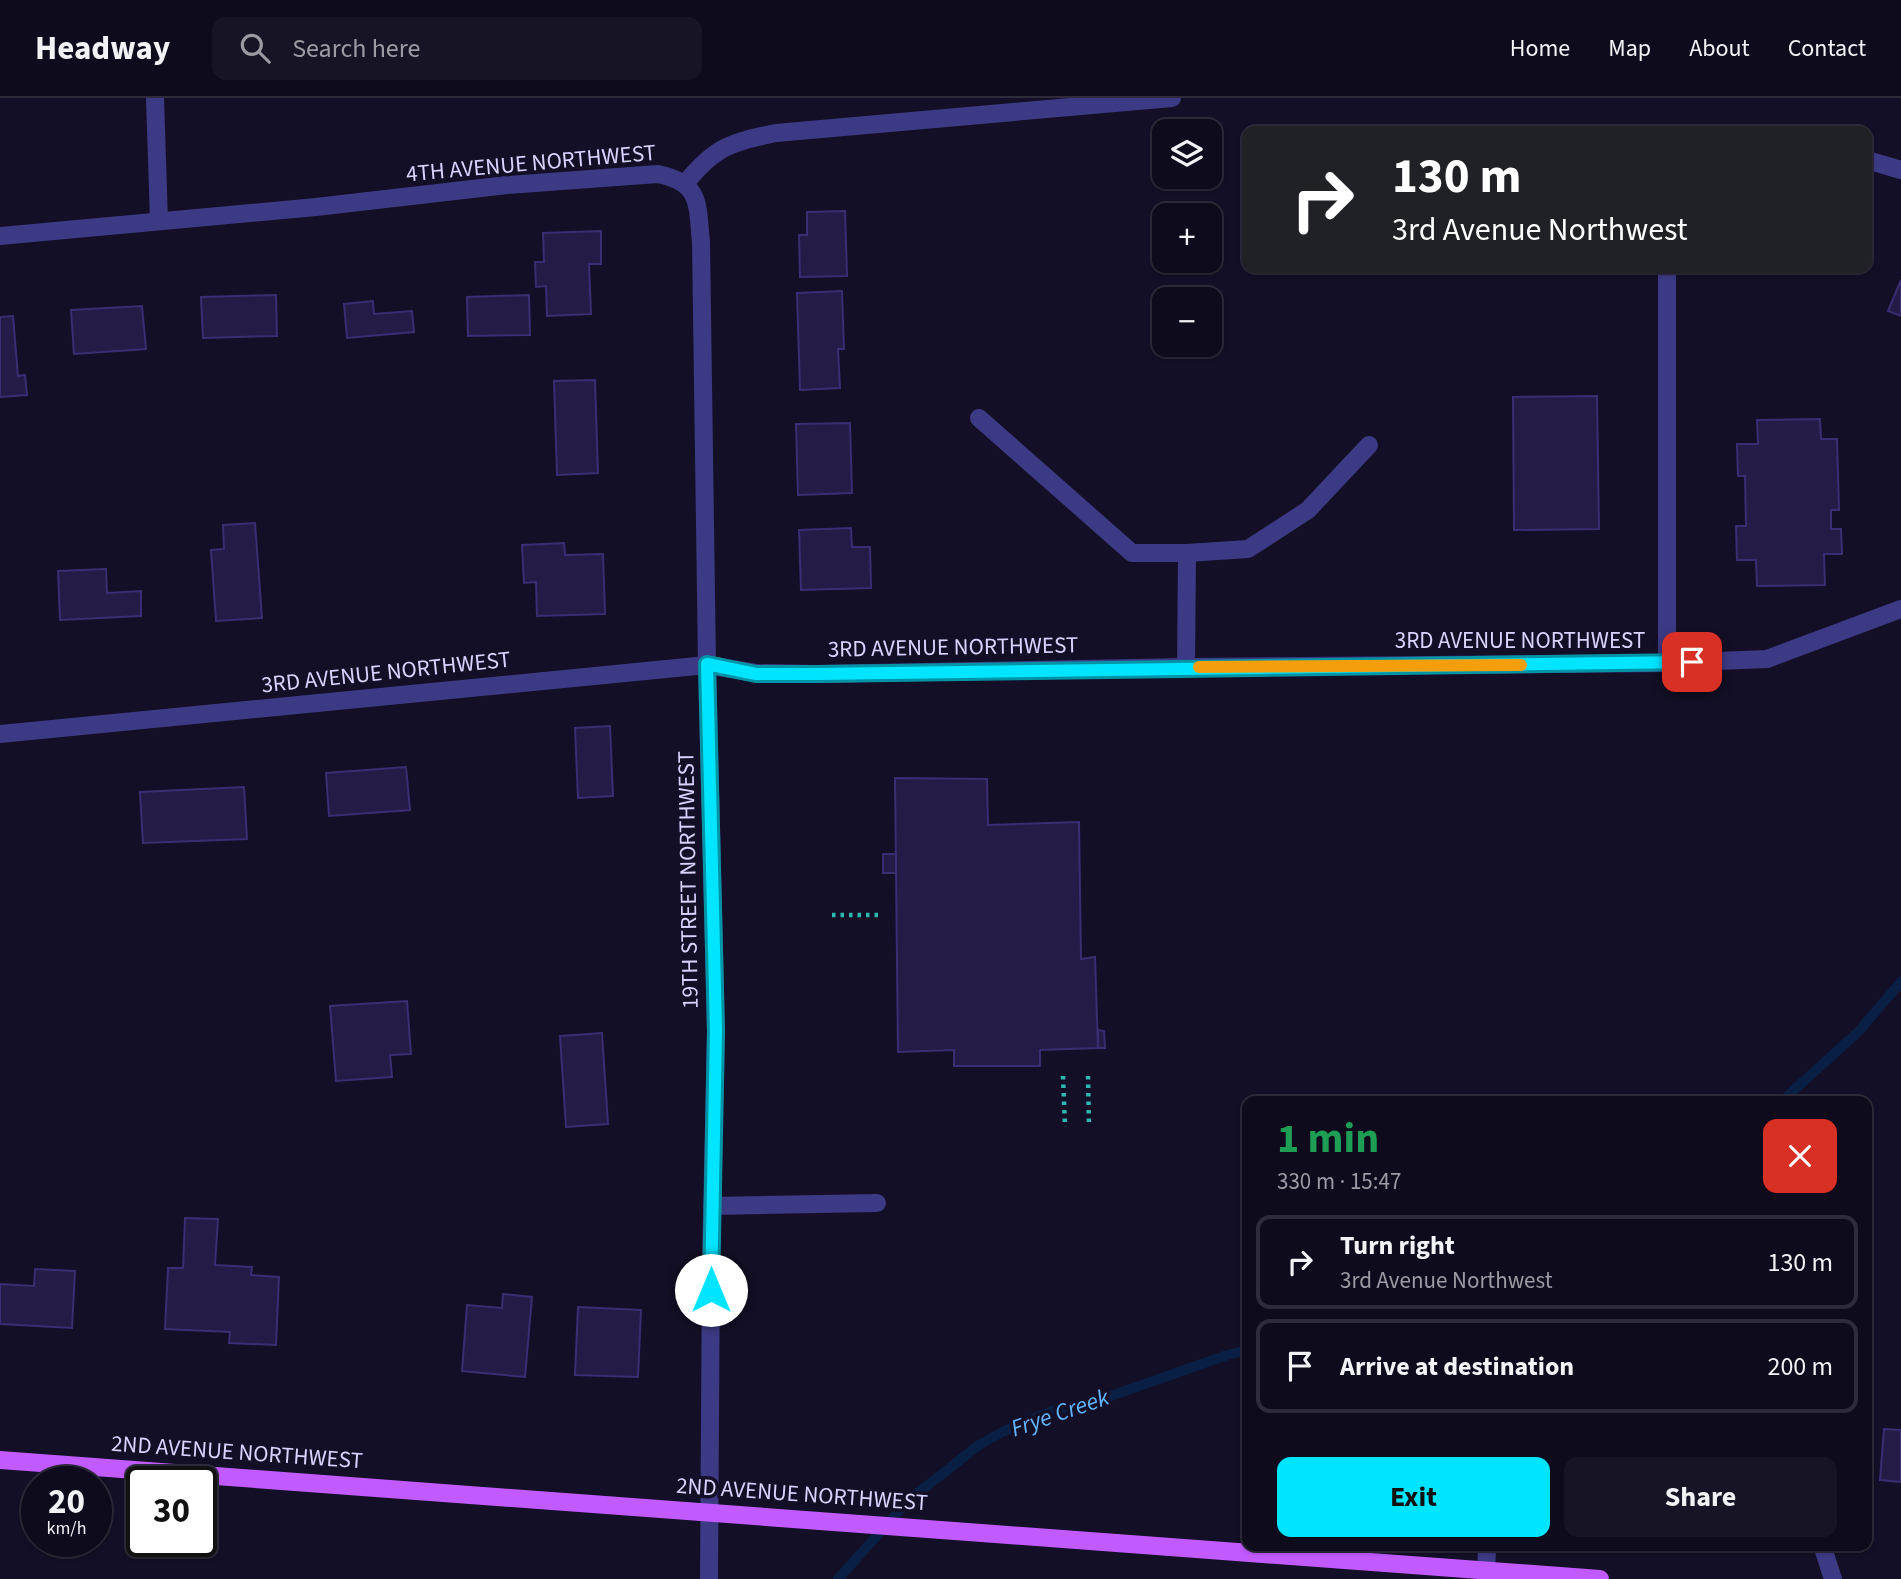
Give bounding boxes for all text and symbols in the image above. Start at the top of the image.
search box [212,17,702,80]
text: Headway [35,25,170,72]
icon: search [236,29,274,67]
text: Search here [292,30,420,67]
text: Home [1510,31,1570,66]
text: Map [1608,31,1651,66]
text: About [1689,31,1750,66]
text: Contact [1788,31,1866,66]
map controls [1152,119,1222,357]
button: layers [1152,119,1222,189]
street label: 4TH AVENUE NORTHWEST [405,136,657,190]
text: 130 m [1392,142,1521,212]
icon: right [1277,154,1368,245]
button: + [1152,203,1222,273]
text: 3rd Avenue Northwest [1392,207,1688,253]
button: − [1152,287,1222,357]
street label: 3RD AVENUE NORTHWEST [1395,624,1645,657]
street label: 3RD AVENUE NORTHWEST [828,628,1078,666]
pin [1662,632,1722,692]
street label: 3RD AVENUE NORTHWEST [260,643,512,701]
icon: arrive [1673,643,1711,681]
street label: 19TH STREET NORTHWEST [669,751,707,1009]
text: 1 min [1277,1109,1379,1169]
button: close [1763,1119,1837,1193]
text: 330 m · 15:47 [1277,1165,1401,1198]
text: Turn right [1340,1227,1455,1264]
icon: right [1281,1243,1319,1281]
text: 130 m [1767,1244,1833,1281]
position arrow [674,1253,748,1327]
text: 3rd Avenue Northwest [1340,1264,1552,1297]
icon: arrive [1281,1347,1319,1385]
text: Arrive at destination [1340,1348,1574,1385]
text: 200 m [1767,1348,1833,1385]
water label: Frye Creek [1006,1380,1114,1446]
street label: 2ND AVENUE NORTHWEST [110,1427,364,1477]
button: Exit [1277,1457,1550,1537]
button: Share [1564,1457,1837,1537]
speed limit sign: 30 [126,1466,217,1557]
street label: 2ND AVENUE NORTHWEST [675,1469,929,1519]
text: 20 [48,1477,85,1527]
text: km/h [47,1516,86,1541]

